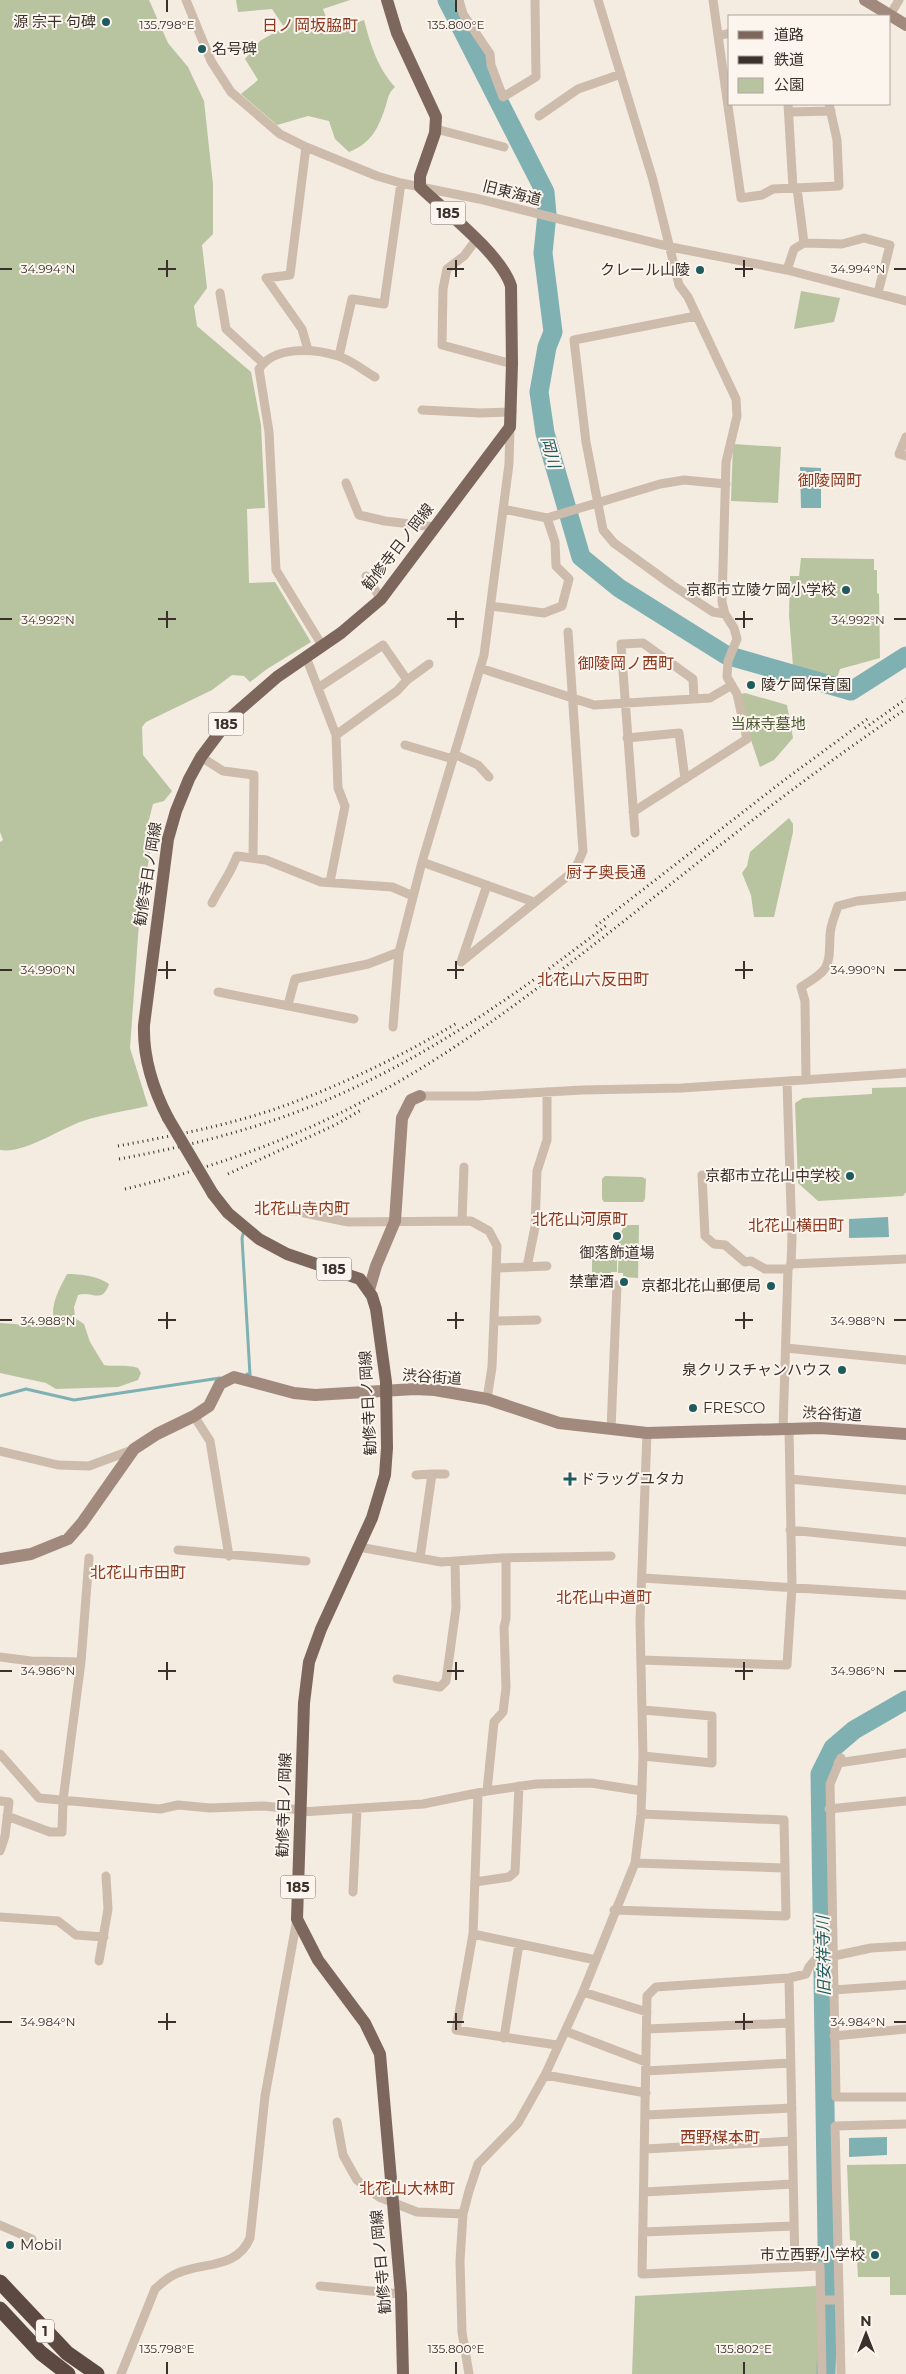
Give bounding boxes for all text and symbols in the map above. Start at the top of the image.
place label: 源 宗干 句碑 [13,12,96,31]
legend [728,15,891,105]
marker: 源 宗干 句碑 [100,16,112,28]
district label: 日ノ岡坂脇町 [262,16,358,35]
text: 135.798°E [139,17,195,32]
text: 135.800°E [427,17,485,32]
text: 道路 [774,25,804,44]
place label: 名号碑 [212,39,257,58]
marker: 名号碑 [196,43,208,55]
text: 鉄道 [774,50,804,69]
text: 公園 [774,75,804,94]
street label: 旧東海道 [481,176,544,209]
road number: 185 [430,202,466,224]
place label: クレール山陵 [600,260,690,279]
text: 34.994°N [21,261,75,276]
text: 34.994°N [831,261,885,276]
marker: クレール山陵 [694,264,706,276]
water label: 岡川 [537,434,564,472]
district label: 御陵岡町 [798,471,862,490]
street label: 勧修寺日ノ岡線 [358,499,437,594]
place label: 京都市立陵ケ岡小学校 [686,580,836,599]
marker: 京都市立陵ケ岡小学校 [840,584,852,596]
text: 34.992°N [21,612,75,627]
text: 34.992°N [831,612,885,627]
district label: 御陵岡ノ西町 [578,654,674,673]
place label: 陵ケ岡保育園 [761,675,851,694]
marker: 陵ケ岡保育園 [745,679,757,691]
road number: 185 [208,712,244,736]
park label: 当麻寺墓地 [730,714,806,733]
street label: 勧修寺日ノ岡線 [130,821,165,927]
district label: 厨子奥長通 [566,863,646,882]
text: 34.990°N [21,962,75,977]
text: 34.990°N [831,962,885,977]
district label: 北花山六反田町 [537,970,649,989]
place label: 京都市立花山中学校 [705,1166,840,1185]
marker: 京都市立花山中学校 [844,1170,856,1182]
district label: 北花山寺内町 [254,1199,350,1218]
district label: 北花山河原町 [532,1210,628,1229]
district label: 北花山横田町 [748,1216,844,1235]
marker: 御落飾道場 [611,1230,623,1242]
place label: 御落飾道場 [579,1243,655,1262]
road number: 185 [316,1258,352,1280]
place label: 禁葷酒 [569,1272,614,1291]
marker: 禁葷酒 [618,1276,630,1288]
place label: 京都北花山郵便局 [641,1276,761,1295]
marker: 京都北花山郵便局 [765,1280,777,1292]
text: 34.988°N [21,1313,75,1328]
text: 34.988°N [831,1313,885,1328]
street label: 勧修寺日ノ岡線 [355,1350,380,1456]
place label: 泉クリスチャンハウス [682,1360,832,1379]
marker: 泉クリスチャンハウス [836,1364,848,1376]
street label: 渋谷街道 [401,1365,463,1388]
place label: FRESCO [703,1398,765,1417]
marker: FRESCO [687,1402,699,1414]
street label: 渋谷街道 [802,1402,862,1425]
place label: ドラッグユタカ [580,1469,685,1488]
marker: ドラッグユタカ [564,1473,576,1485]
district label: 北花山市田町 [90,1563,186,1582]
district label: 北花山中道町 [556,1588,652,1607]
text: 34.986°N [21,1663,75,1678]
text: 34.986°N [831,1663,885,1678]
street label: 勧修寺日ノ岡線 [272,1752,295,1858]
road number: 185 [280,1875,316,1898]
water label: 旧安祥寺川 [813,1914,834,1996]
text: 34.984°N [21,2014,75,2029]
text: 34.984°N [831,2014,885,2029]
district label: 西野楳本町 [680,2128,760,2147]
district label: 北花山大林町 [359,2179,455,2198]
street label: 勧修寺日ノ岡線 [366,2209,395,2315]
place label: Mobil [20,2235,62,2254]
marker: Mobil [4,2239,16,2251]
place label: 市立西野小学校 [760,2245,865,2264]
marker: 市立西野小学校 [869,2249,881,2261]
north arrow [841,2309,891,2359]
text: N [860,2312,872,2330]
road number: 1 [36,2320,54,2342]
text: 135.798°E [139,2341,195,2356]
text: 135.800°E [427,2341,485,2356]
text: 135.802°E [716,2341,772,2356]

